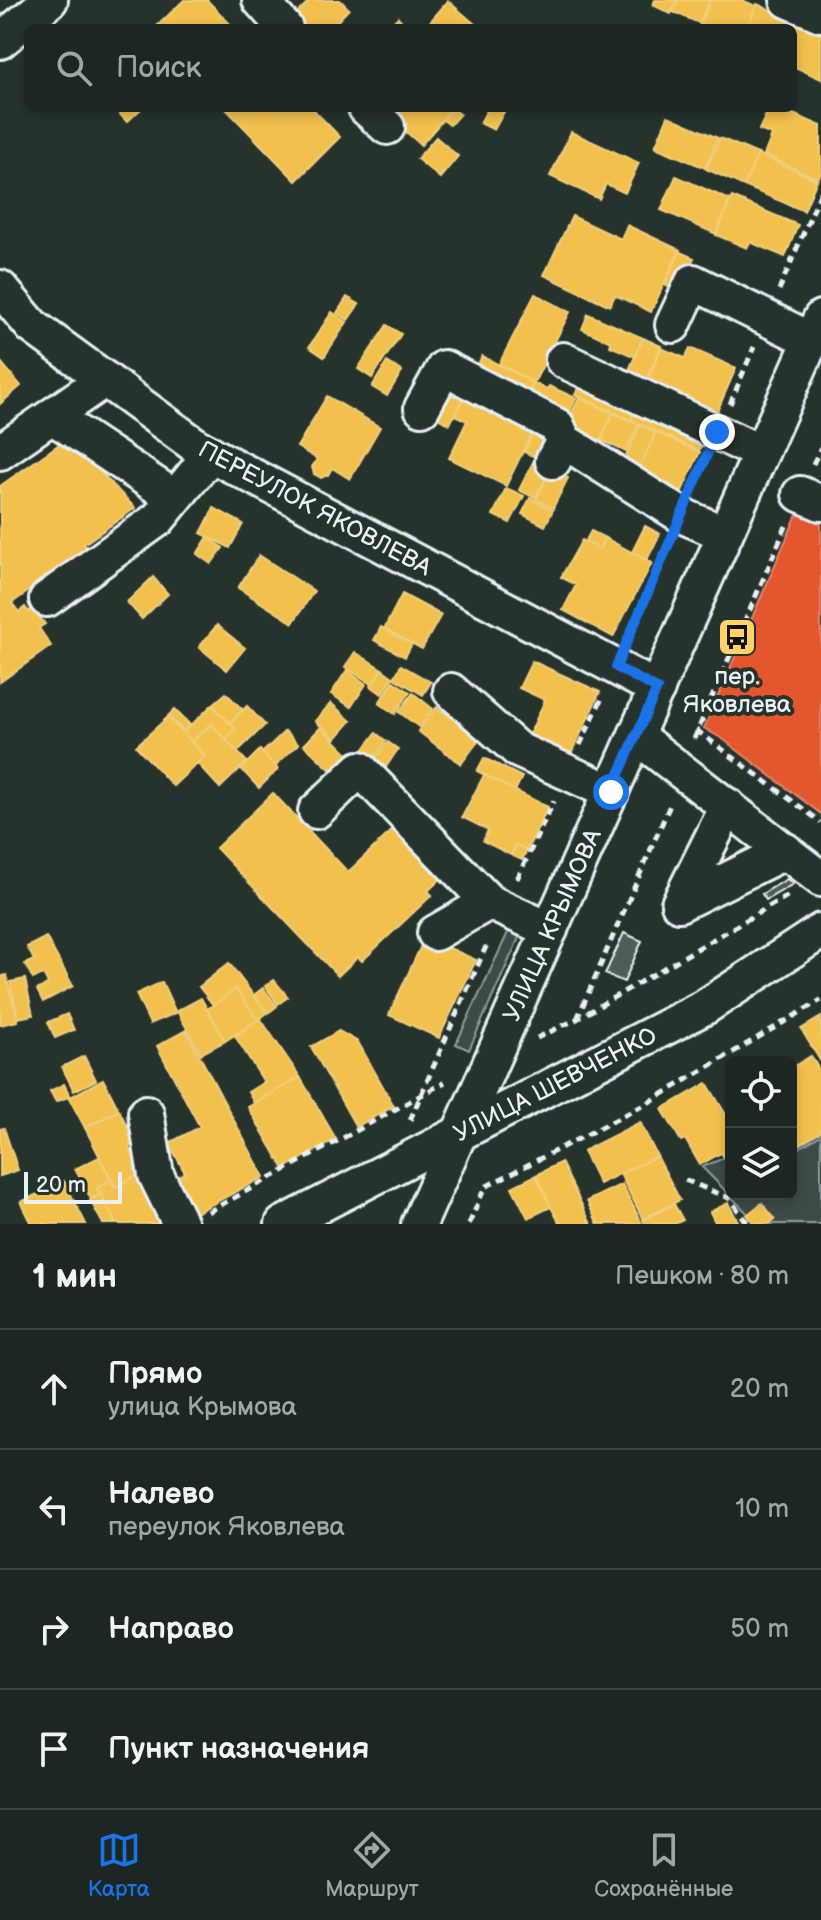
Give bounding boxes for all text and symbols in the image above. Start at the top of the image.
search box [24,24,797,112]
icon: search [52,46,96,90]
text: Поиск [116,50,202,86]
route end [699,414,735,450]
street label: ПЕРЕУЛОК ЯКОВЛЕВА [193,435,437,582]
bus stop icon: пер. Яковлева [716,616,758,658]
place label: пер. Яковлева [683,662,791,719]
route start [593,774,629,810]
street label: УЛИЦА КРЫМОВА [497,824,608,1026]
street label: УЛИЦА ШЕВЧЕНКО [449,1021,662,1148]
map controls [725,1056,797,1200]
button: locate [725,1056,797,1128]
button: layers [725,1128,797,1200]
scale bar [24,1168,122,1204]
text: 20 m [36,1172,86,1199]
text: 1 мин [32,1256,117,1297]
text: Пешком · 80 m [615,1261,789,1292]
text: Прямо [108,1356,202,1392]
icon: ahead [32,1367,76,1411]
text: 20 m [730,1374,789,1405]
text: улица Крымова [108,1392,297,1423]
text: Налево [108,1476,214,1512]
icon: left [32,1487,76,1531]
text: 10 m [735,1494,789,1525]
text: переулок Яковлева [108,1512,345,1543]
icon: right [32,1607,76,1651]
text: Направо [108,1611,234,1647]
text: 50 m [730,1614,789,1645]
icon: arrive [32,1727,76,1771]
text: Пункт назначения [108,1731,369,1767]
tab: Карта [88,1828,150,1903]
tab: Маршрут [325,1828,419,1903]
tab: Сохранённые [594,1828,733,1903]

